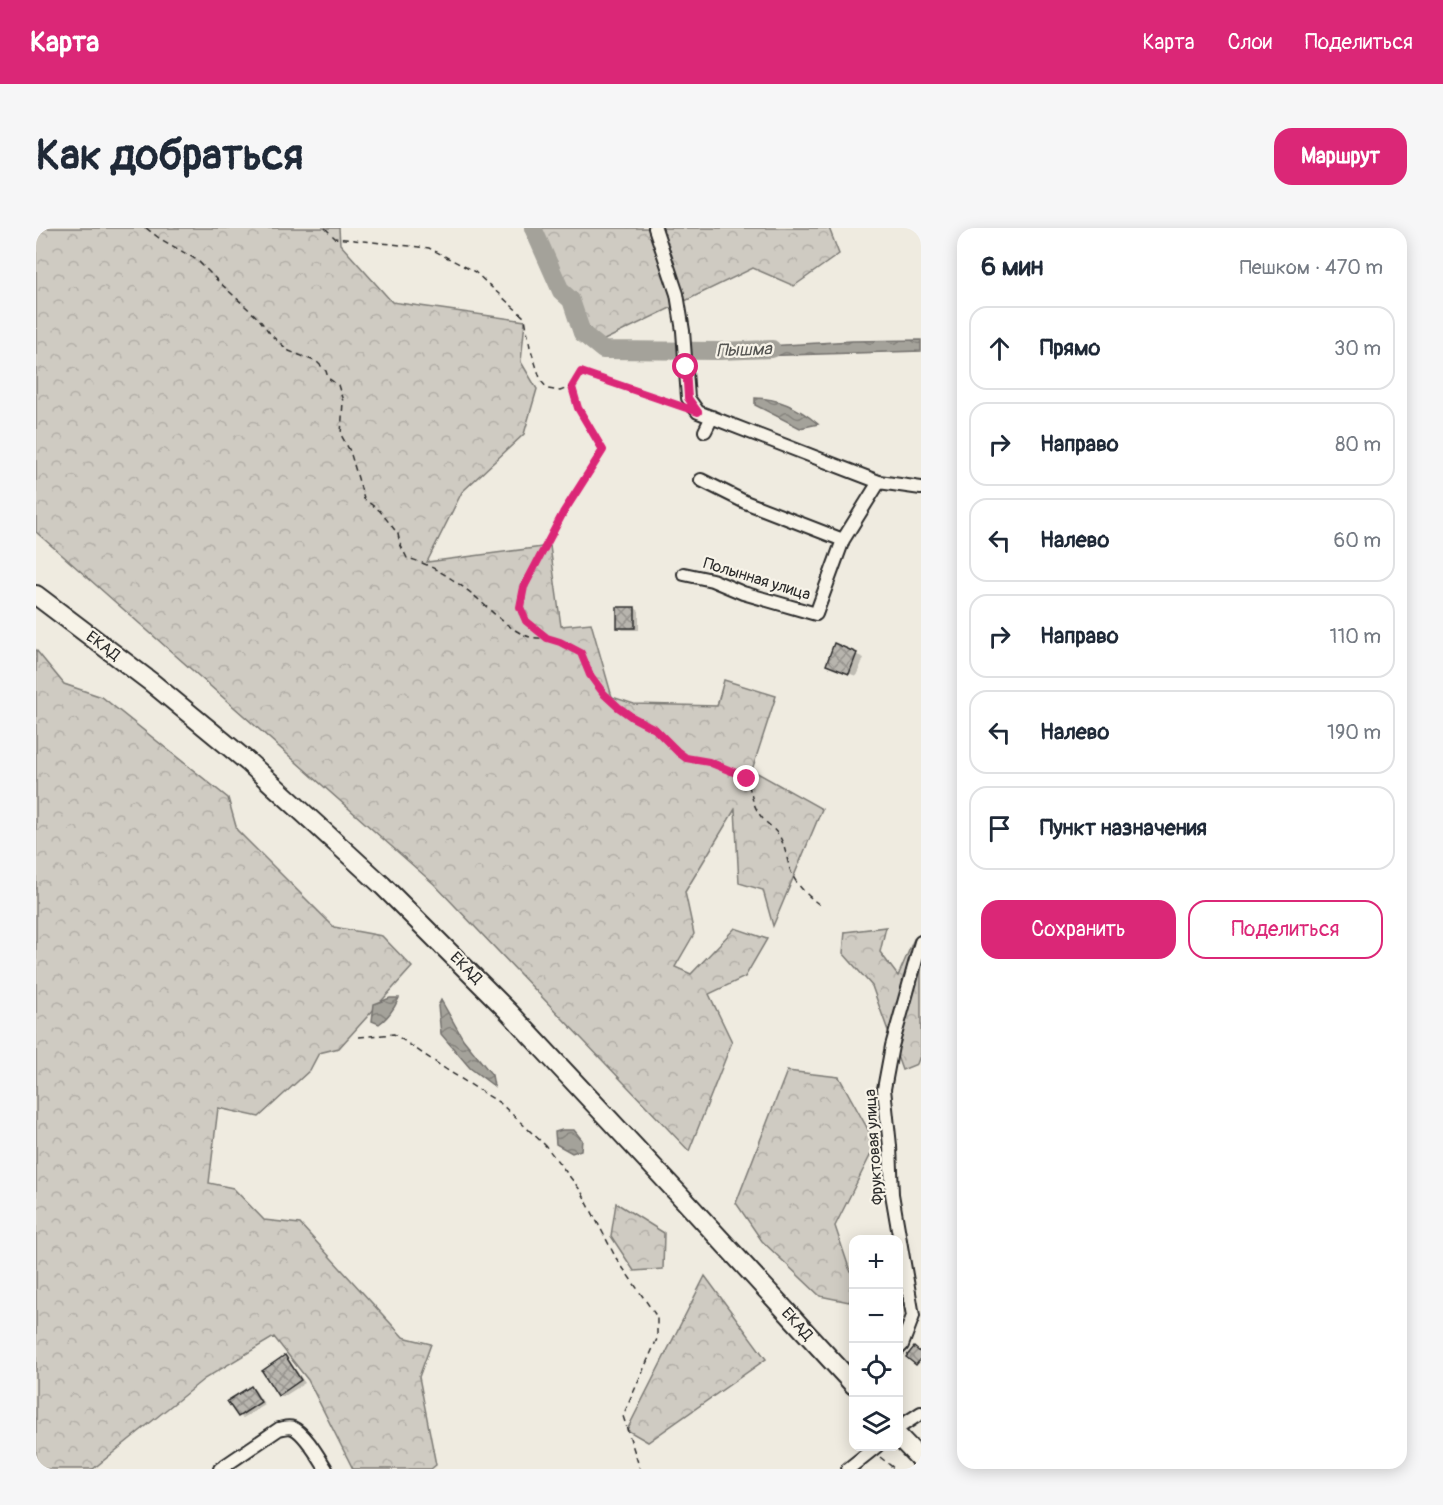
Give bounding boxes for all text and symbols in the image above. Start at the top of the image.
text: Карта [30,25,99,60]
text: Карта [1142,29,1194,56]
text: Слои [1227,29,1272,56]
text: Поделиться [1305,29,1413,56]
button: Маршрут [1274,128,1407,185]
text: Как добраться [36,130,303,182]
text: 6 мин [981,251,1043,283]
text: Пешком · 470 m [1240,255,1383,280]
icon: ahead [983,332,1016,365]
text: Прямо [1040,334,1100,362]
text: 30 m [1334,336,1381,361]
water label: Пышма [716,337,774,362]
route start [672,353,698,379]
icon: right [983,428,1016,461]
text: Направо [1040,430,1119,458]
text: 80 m [1335,432,1381,457]
icon: left [983,524,1016,557]
text: Налево [1040,526,1109,554]
text: 60 m [1334,528,1381,553]
street label: Полынная улица [701,553,813,605]
icon: right [983,620,1016,653]
text: Направо [1040,622,1119,650]
text: 110 m [1330,624,1381,649]
street label: ЕКАД [82,627,124,666]
icon: left [983,716,1016,749]
text: Налево [1040,718,1109,746]
text: 190 m [1327,720,1381,745]
route end [733,765,759,791]
icon: arrive [983,812,1016,845]
text: Пункт назначения [1040,814,1207,842]
button: Сохранить [981,900,1176,959]
button: Поделиться [1188,900,1383,959]
street label: ЕКАД [446,948,487,989]
street label: Фруктовая улица [860,1088,888,1206]
map controls [849,1235,903,1451]
button: + [849,1235,903,1289]
button: − [849,1289,903,1343]
street label: ЕКАД [777,1303,817,1345]
button: locate [849,1343,903,1397]
button: layers [849,1397,903,1451]

